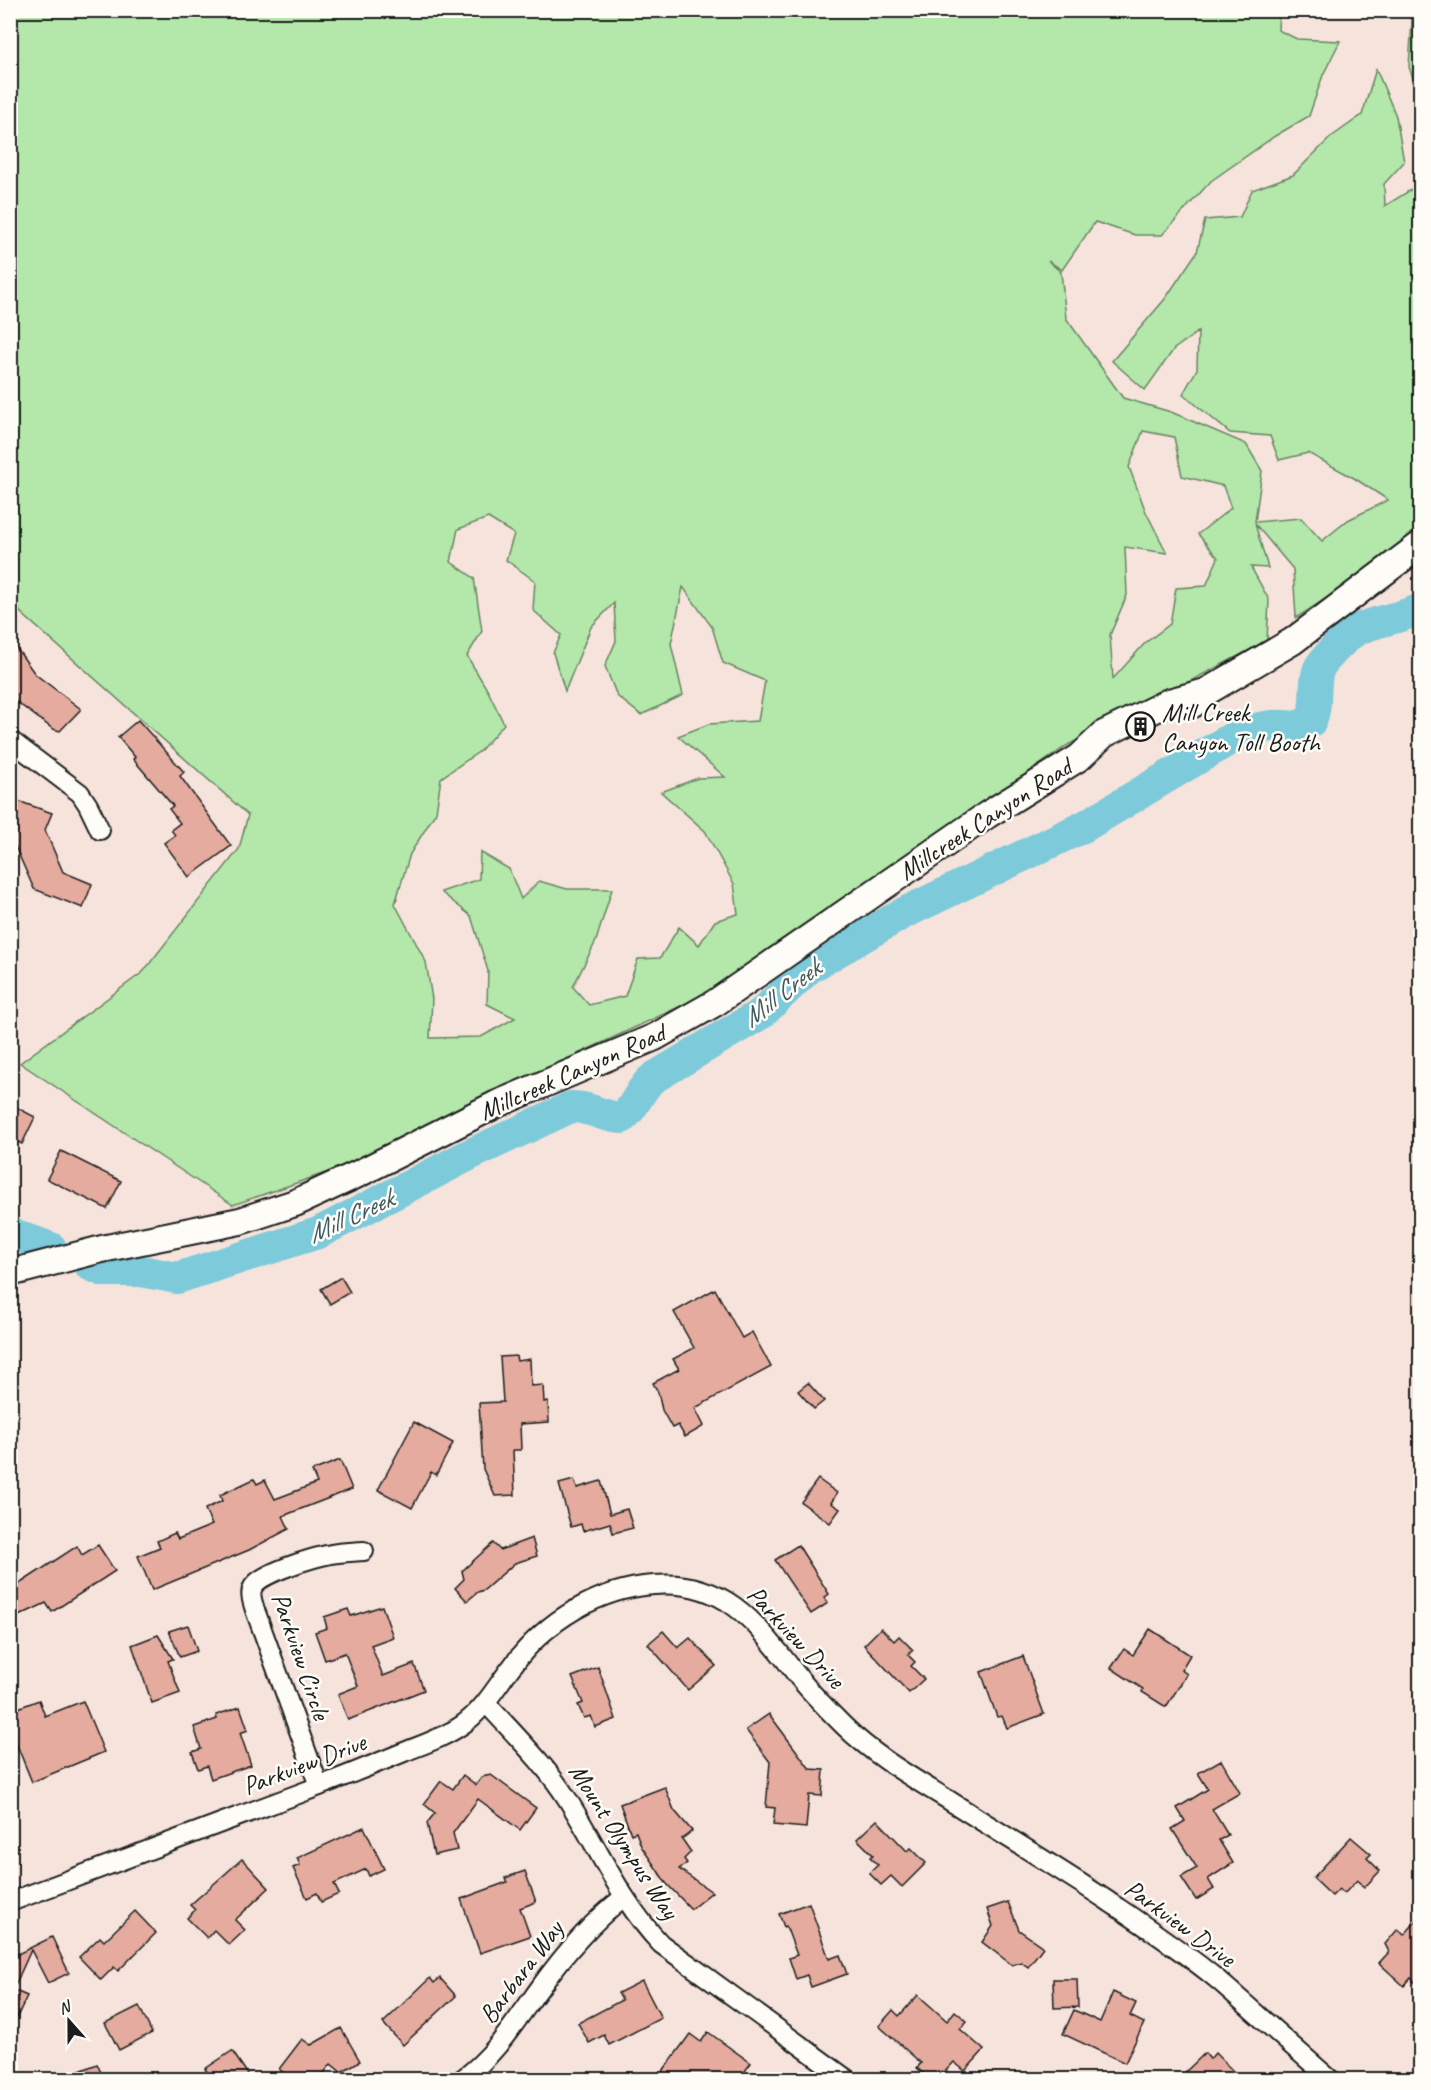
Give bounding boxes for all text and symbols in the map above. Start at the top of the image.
place label: Mill Creek Canyon Toll Booth [1162,696,1322,759]
building icon: Mill Creek Canyon Toll Booth [1125,711,1157,743]
street label: Millcreek Canyon Road [892,749,1081,887]
water label: Mill Creek [735,949,831,1034]
street label: Millcreek Canyon Road [474,1015,674,1128]
water label: Mill Creek [302,1179,403,1251]
street label: Parkview Drive [740,1579,853,1697]
street label: Parkview Circle [264,1588,339,1725]
street label: Parkview Drive [238,1725,372,1803]
street label: Mount Olympus Way [561,1757,688,1927]
street label: Parkview Drive [1118,1872,1243,1975]
street label: Barbara Way [471,1912,572,2030]
north arrow [39,1991,99,2051]
text: N [56,1996,75,2019]

